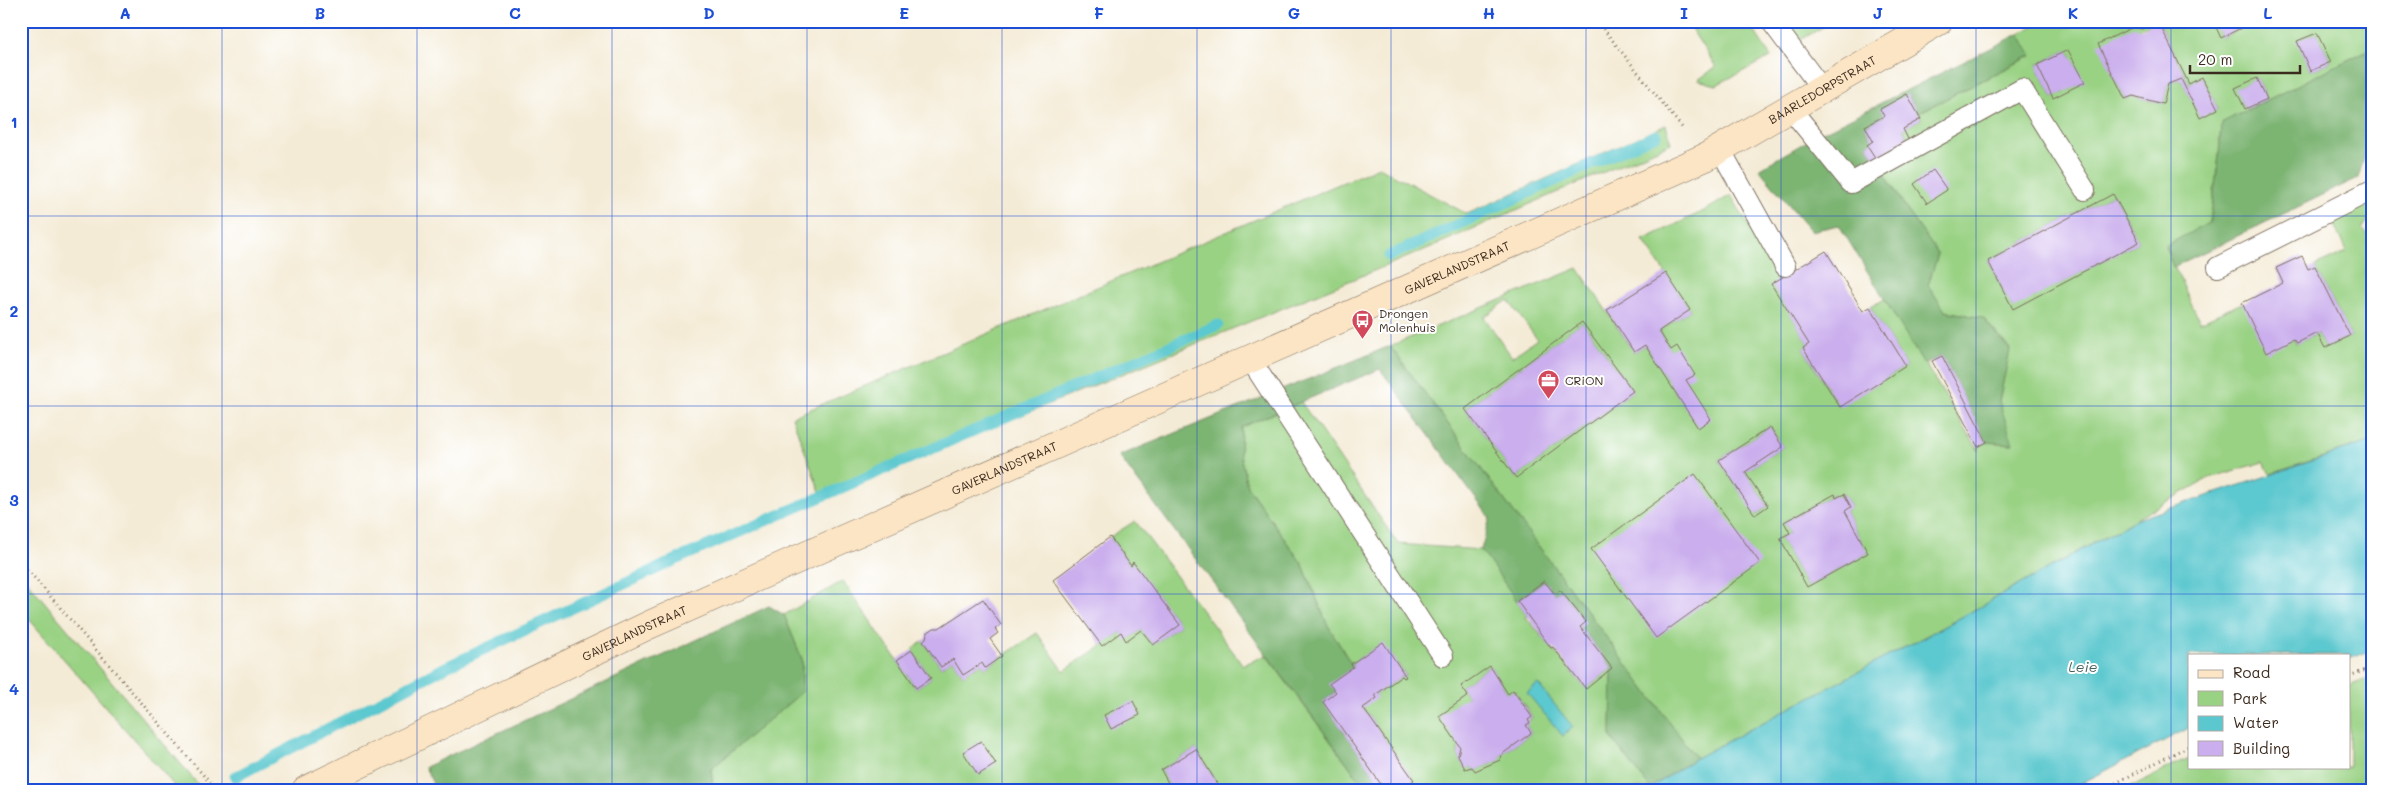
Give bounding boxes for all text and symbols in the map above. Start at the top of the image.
text: A [119,2,131,23]
text: B [315,2,325,23]
text: C [509,2,521,23]
text: D [703,2,715,23]
text: E [899,2,909,23]
text: F [1094,2,1104,23]
text: G [1288,2,1300,23]
text: H [1483,2,1495,23]
text: I [1680,2,1688,23]
text: J [1873,2,1883,23]
text: K [2068,2,2078,23]
text: L [2263,2,2273,23]
scale bar [2190,42,2300,74]
text: 20 m [2198,49,2232,69]
street label: BAARLEDORPSTRAAT [1765,51,1879,127]
text: 1 [10,111,18,132]
street label: GAVERLANDSTRAAT [1401,237,1512,298]
text: 2 [10,300,19,321]
place label: Drongen Molenhuis [1379,305,1436,335]
bus stop icon: Drongen Molenhuis [1351,308,1375,339]
office icon: CRiON [1537,368,1561,399]
place label: CRiON [1565,372,1603,388]
street label: GAVERLANDSTRAAT [949,437,1060,498]
text: 3 [9,489,19,510]
street label: GAVERLANDSTRAAT [579,601,689,664]
legend [2188,654,2350,768]
water label: Leie [2069,657,2097,676]
text: Road [2233,662,2270,682]
text: 4 [9,678,19,699]
text: Park [2233,688,2267,708]
text: Water [2233,712,2279,732]
text: Building [2233,738,2290,758]

